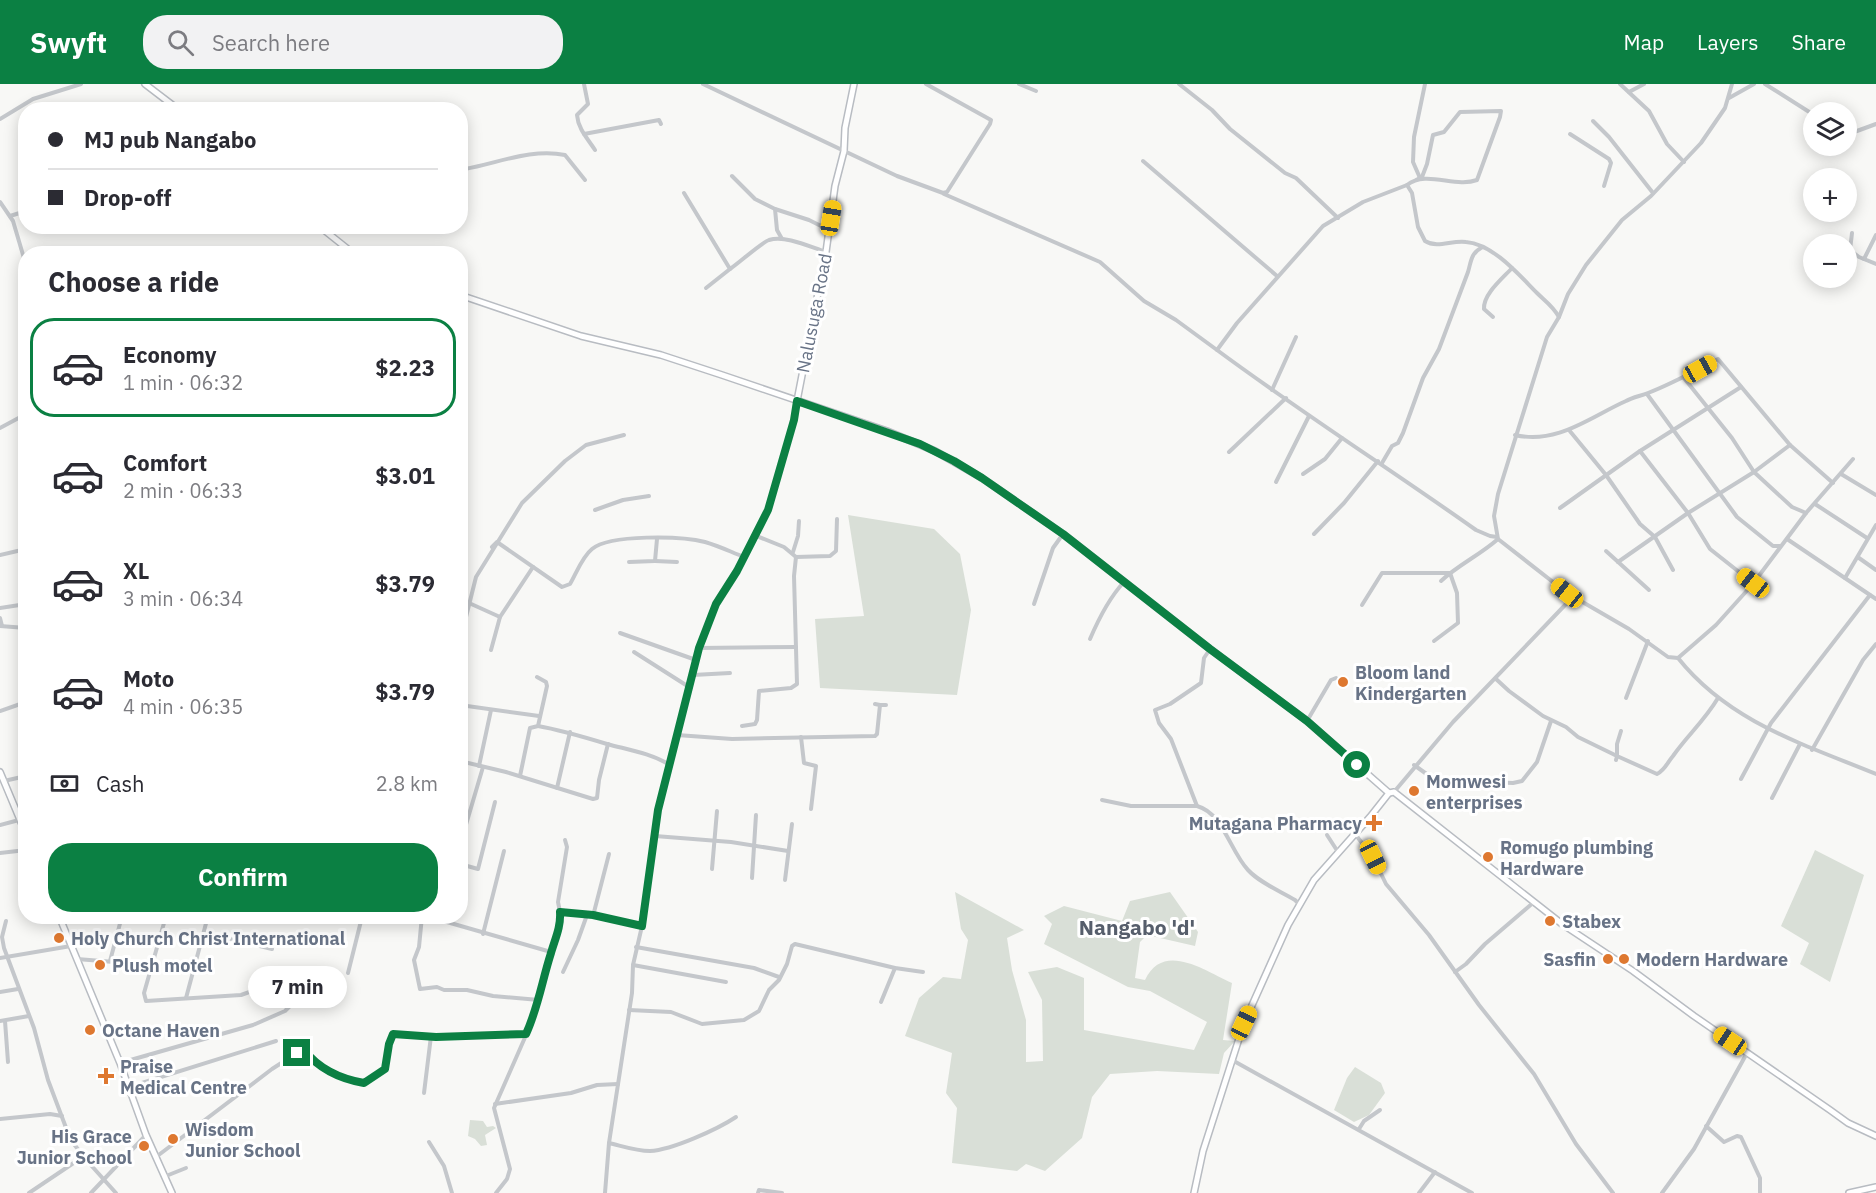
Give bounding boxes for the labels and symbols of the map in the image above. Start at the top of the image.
car [819,199,843,237]
street label: Nalusuga Road [791,251,837,375]
car [1680,352,1720,386]
car [1733,565,1773,601]
car [1547,575,1587,611]
place label: Bloom land Kindergarten [1355,661,1467,705]
marker: Bloom land Kindergarten [1336,675,1350,689]
route start [1343,751,1370,778]
place label: Momwesi enterprises [1426,770,1523,814]
marker: Momwesi enterprises [1407,784,1421,798]
place label: Mutagana Pharmacy [1189,812,1362,835]
marker: Mutagana Pharmacy [1367,816,1381,830]
place label: Romugo plumbing Hardware [1500,836,1653,880]
car [1357,837,1389,877]
marker: Romugo plumbing Hardware [1481,850,1495,864]
place label: Stabex [1562,910,1621,933]
district label: Nangabo 'd' [1079,913,1195,941]
marker: Stabex [1543,914,1557,928]
place label: Holy Church Christ International [71,927,346,950]
marker: Holy Church Christ International [52,931,66,945]
place label: Sasfin [1543,948,1596,971]
place label: Modern Hardware [1636,948,1788,971]
marker: Sasfin [1601,952,1615,966]
marker: Modern Hardware [1617,952,1631,966]
place label: Plush motel [112,954,213,977]
marker: Plush motel [93,958,107,972]
callout: 7 min [248,966,346,1008]
car [1228,1003,1260,1043]
place label: Octane Haven [102,1019,220,1042]
marker: Octane Haven [83,1023,97,1037]
car [1710,1023,1750,1059]
route end [283,1039,310,1066]
place label: Praise Medical Centre [120,1055,247,1099]
marker: Praise Medical Centre [97,1067,115,1085]
place label: Wisdom Junior School [185,1118,301,1162]
place label: His Grace Junior School [17,1125,133,1169]
marker: Wisdom Junior School [166,1132,180,1146]
marker: His Grace Junior School [137,1139,151,1153]

